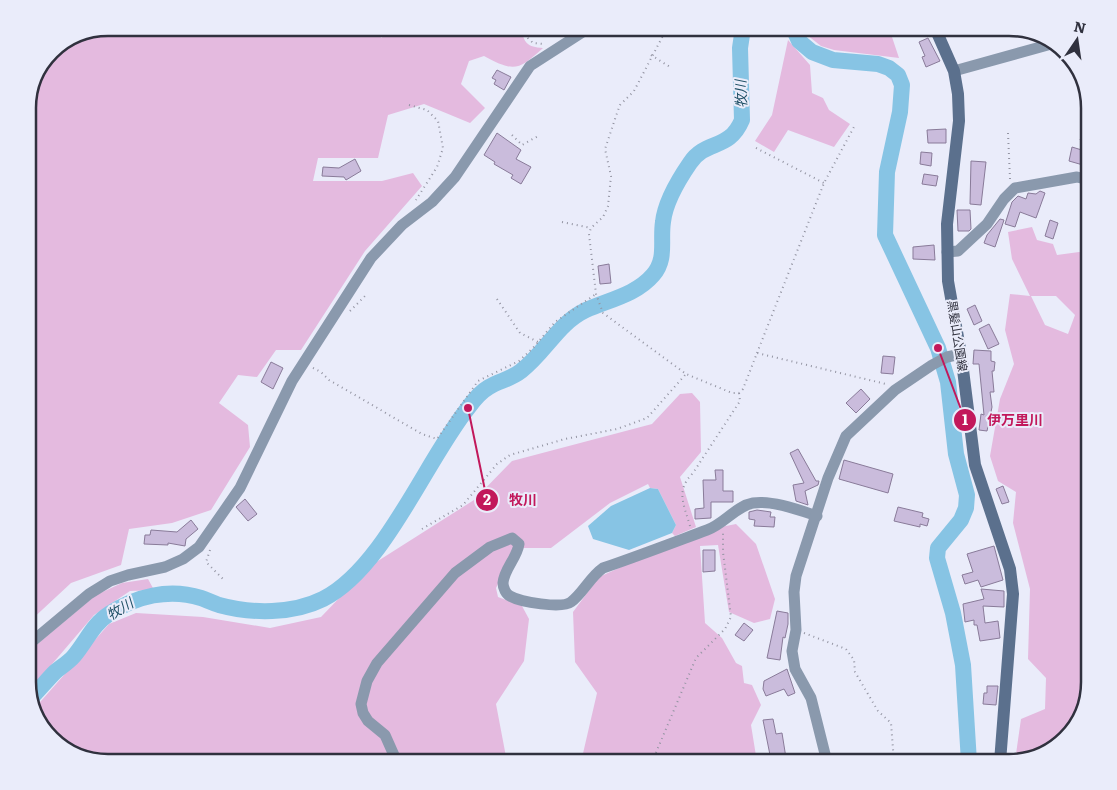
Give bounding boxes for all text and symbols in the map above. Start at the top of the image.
north arrow [1052,15,1102,65]
text: N [1072,15,1088,37]
water label: 牧川 [729,78,750,108]
street label: 黒髪山公園線 [943,299,973,373]
callout: 伊万里川 [952,405,1053,434]
text: 1 [962,407,968,430]
text: 伊万里川 [987,409,1043,429]
callout: 牧川 [474,485,547,514]
text: 2 [483,487,491,510]
text: 牧川 [509,489,537,509]
water label: 牧川 [102,591,138,624]

